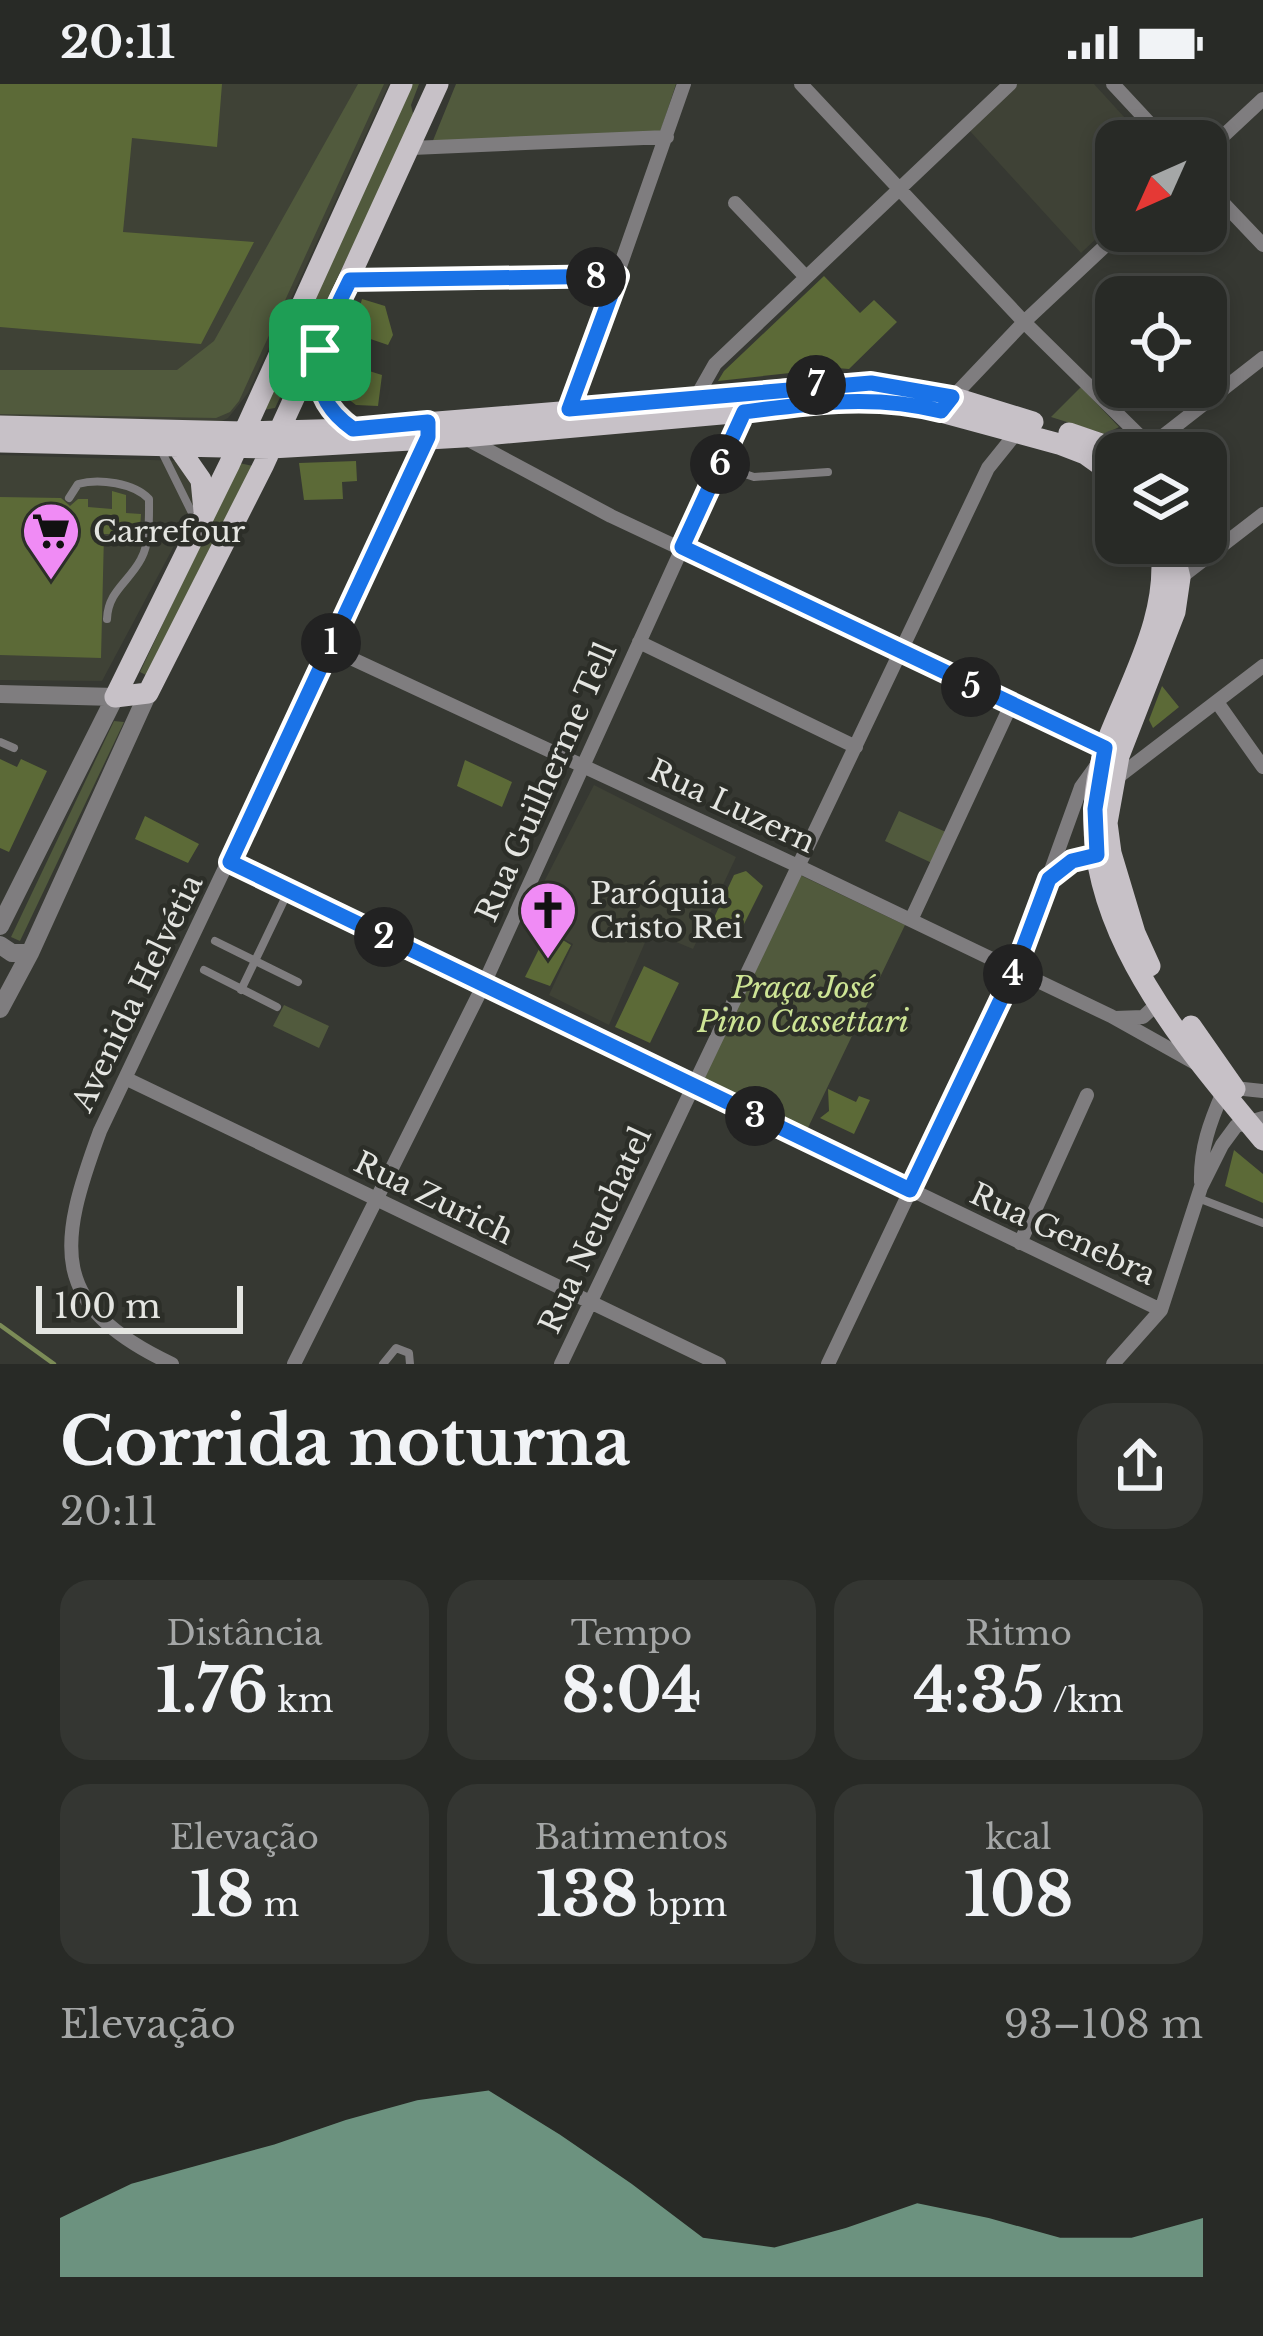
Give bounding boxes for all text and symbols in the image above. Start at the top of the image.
text: 20:11 [60,14,175,70]
north arrow [1095,120,1227,252]
map controls [1095,120,1227,564]
pin: 8 [566,247,626,307]
text: 8 [586,256,606,297]
button: locate [1095,276,1227,408]
pin [269,299,371,401]
icon: arrive [287,317,353,383]
pin: 7 [786,355,846,415]
text: 7 [807,364,825,405]
button: layers [1095,432,1227,564]
pin: 6 [690,434,750,494]
text: 6 [709,443,731,484]
supermarket icon: Carrefour [20,500,82,582]
place label: Carrefour [93,513,246,550]
pin: 1 [301,613,361,673]
text: 1 [324,622,338,663]
street label: Rua Guilherme Tell [468,637,624,927]
pin: 5 [941,657,1001,717]
text: 5 [961,666,981,707]
street label: Rua Luzern [643,751,821,861]
street label: Avenida Helvétia [63,868,211,1118]
place label: Paróquia Cristo Rei [590,875,743,946]
church icon: Paróquia Cristo Rei [517,879,579,961]
pin: 2 [354,907,414,967]
text: 2 [373,916,395,957]
pin: 4 [983,944,1043,1004]
text: 4 [1002,953,1024,994]
park label: Praça José Pino Cassettari [696,969,910,1040]
pin: 3 [725,1086,785,1146]
text: 3 [744,1095,766,1136]
street label: Rua Neuchatel [531,1121,659,1339]
street label: Rua Zurich [348,1143,520,1253]
street label: Rua Genebra [964,1175,1162,1293]
scale bar [36,1280,243,1333]
text: 100 m [54,1286,161,1327]
text: Corrida noturna [60,1401,631,1483]
button: share [1077,1403,1203,1529]
text: 20:11 [60,1487,158,1536]
text: Distância [166,1613,323,1654]
text: Tempo [571,1613,692,1654]
text: Ritmo [965,1613,1072,1654]
text: 1.76 [156,1654,268,1728]
text: 8:04 [561,1654,702,1728]
text: 4:35 [914,1654,1044,1728]
text: km [268,1680,333,1721]
text: /km [1044,1680,1123,1721]
text: Elevação [170,1817,319,1858]
text: Batimentos [535,1817,728,1858]
text: kcal [986,1817,1051,1858]
text: 18 [190,1858,254,1932]
text: 138 [536,1858,638,1932]
text: 108 [964,1858,1073,1932]
text: m [254,1884,299,1925]
text: bpm [638,1884,727,1925]
text: Elevação [60,2000,236,2049]
text: 93–108 m [1004,2000,1203,2049]

